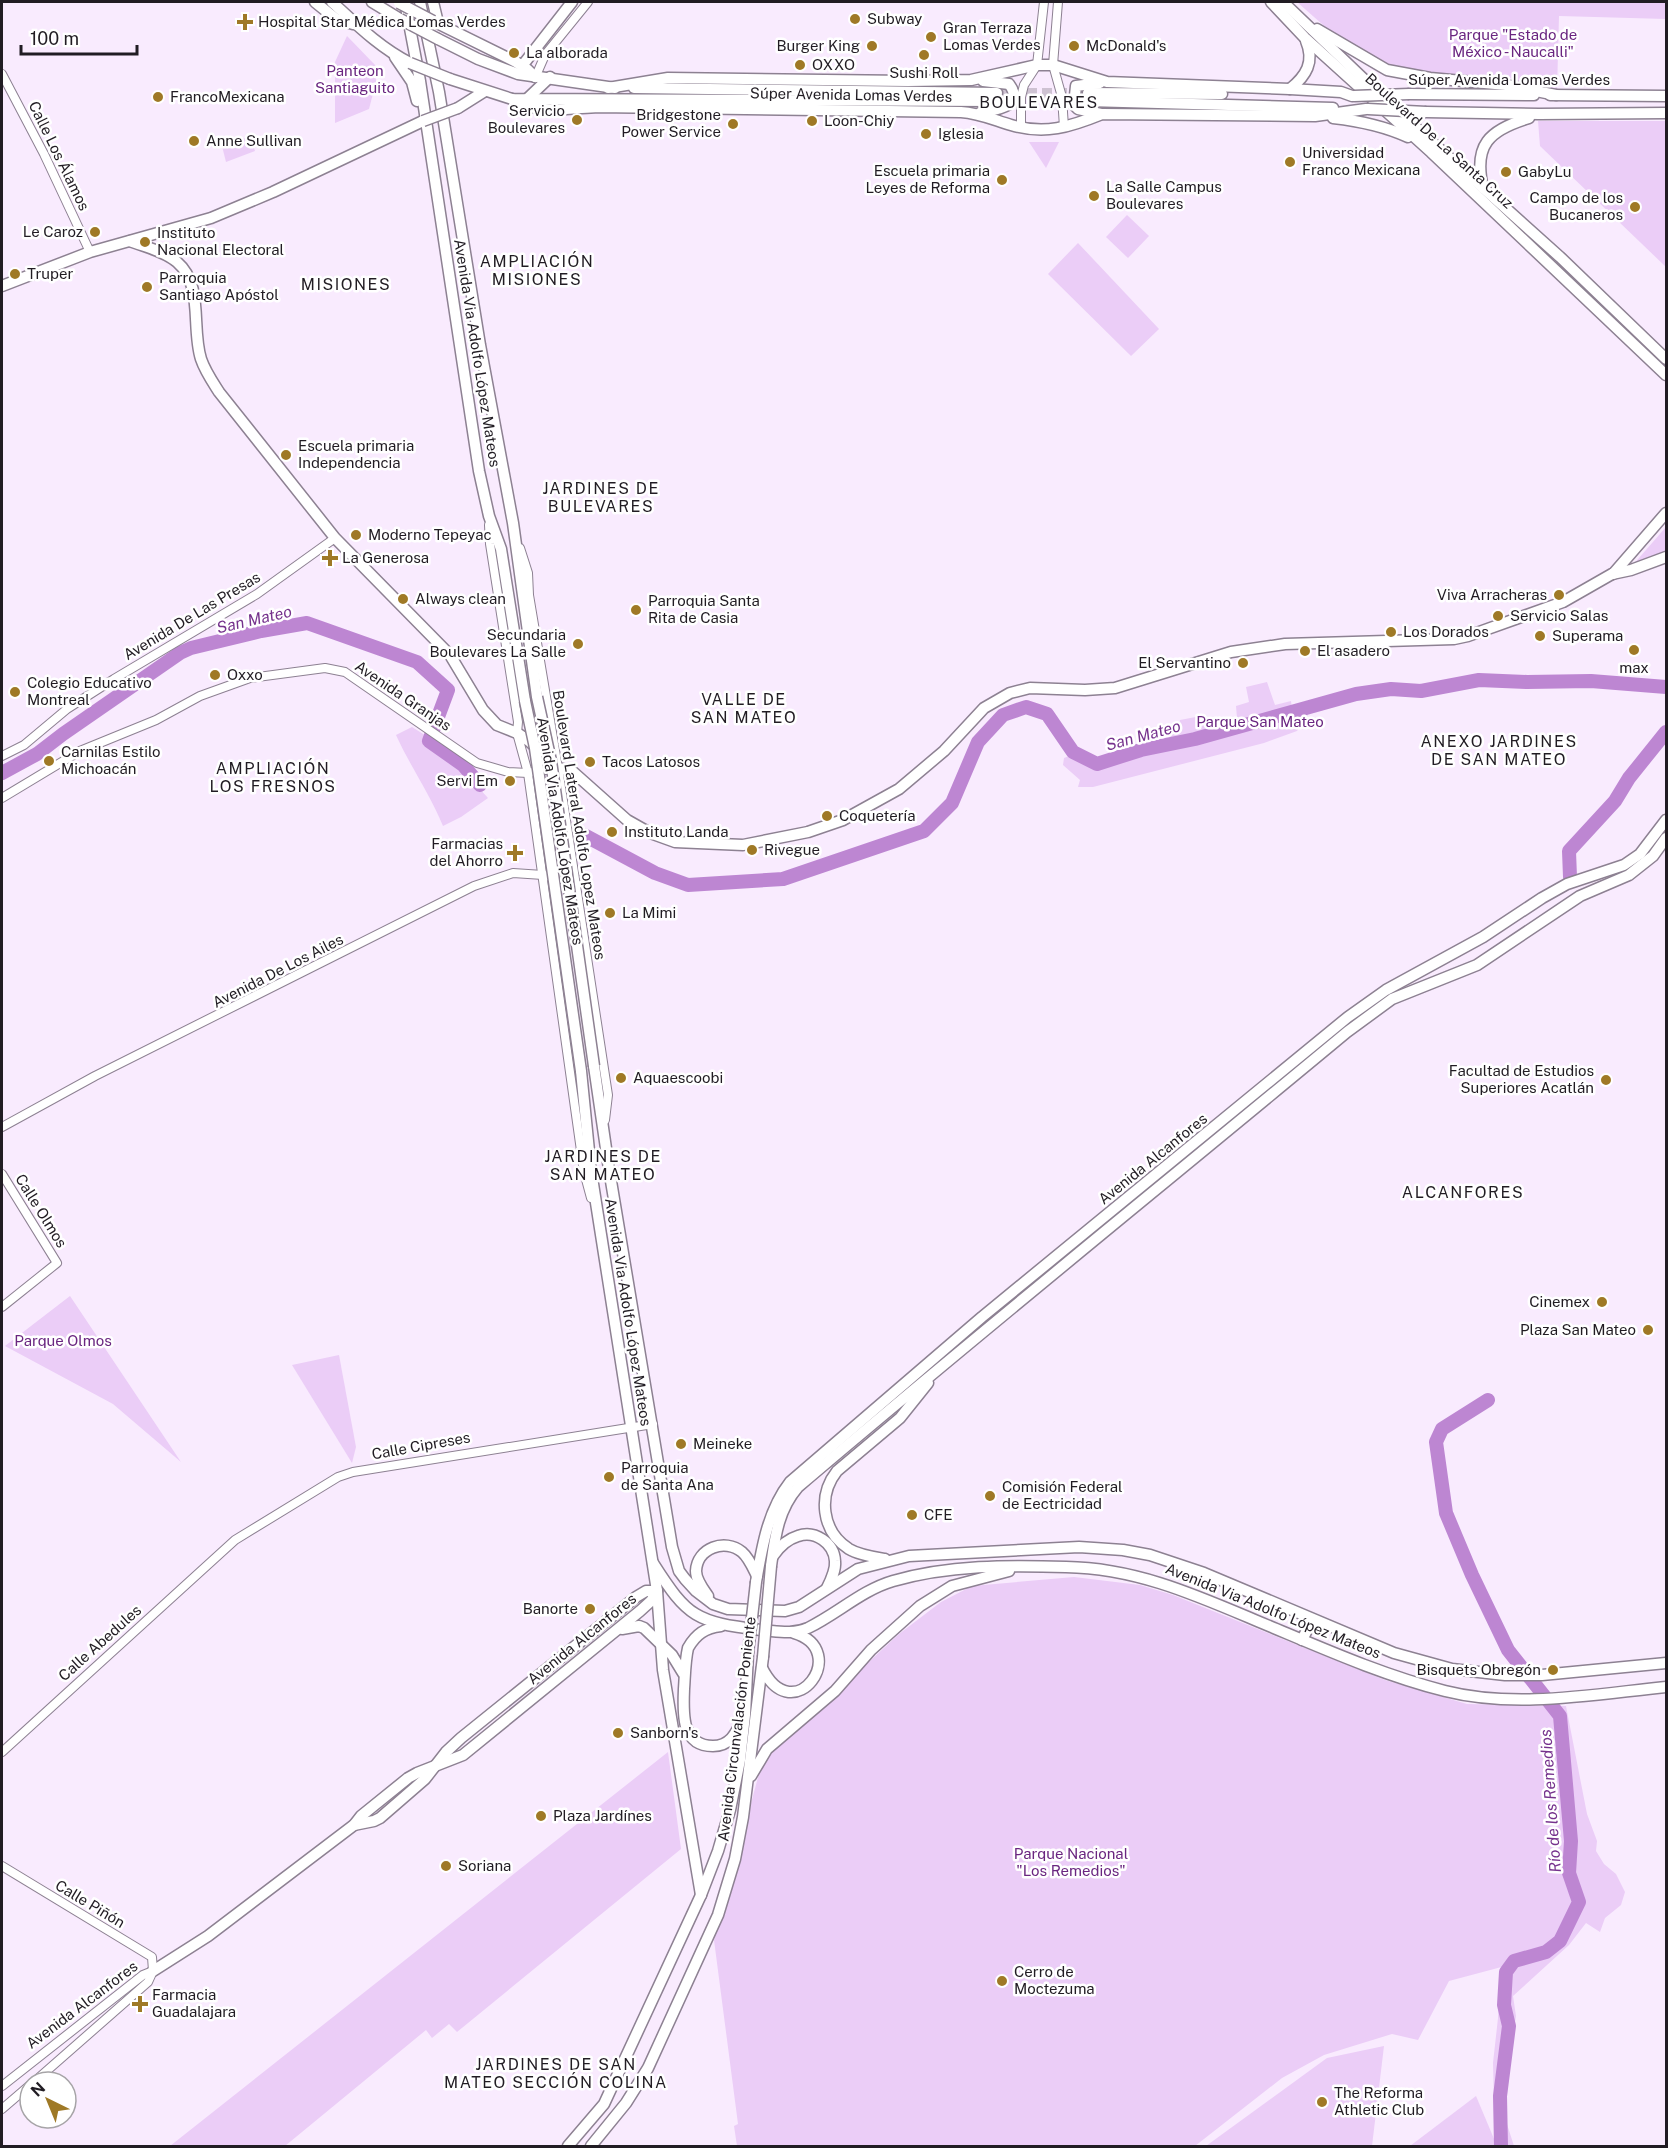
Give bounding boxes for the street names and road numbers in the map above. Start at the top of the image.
street label: Boulevard De La Santa Cruz [1362,70,1517,212]
street label: Súper Avenida Lomas Verdes [1408,71,1610,88]
street label: Súper Avenida Lomas Verdes [750,84,952,105]
street label: Calle Los Álamos [26,98,93,213]
street label: Avenida Via Adolfo López Mateos [451,238,504,468]
street label: Avenida De Las Presas [120,568,263,663]
street label: Avenida Granjas [352,657,455,734]
street label: Boulevard Lateral Adolfo Lopez Mateos [550,689,609,961]
street label: Avenida Via Adolfo López Mateos [534,716,587,946]
street label: Avenida De Los Ailes [210,930,346,1011]
street label: Avenida Alcanfores [1095,1110,1210,1208]
street label: Calle Olmos [12,1171,71,1251]
street label: Avenida Via Adolfo López Mateos [602,1197,655,1427]
street label: Calle Cipreses [370,1428,472,1463]
street label: Avenida Via Adolfo López Mateos [1163,1559,1383,1662]
street label: Avenida Alcanfores [524,1590,639,1688]
street label: Calle Abedules [55,1601,144,1684]
street label: Avenida Circunvalación Poniente [714,1616,759,1842]
street label: Calle Piñón [52,1876,128,1931]
street label: Avenida Alcanfores [23,1957,141,2052]

